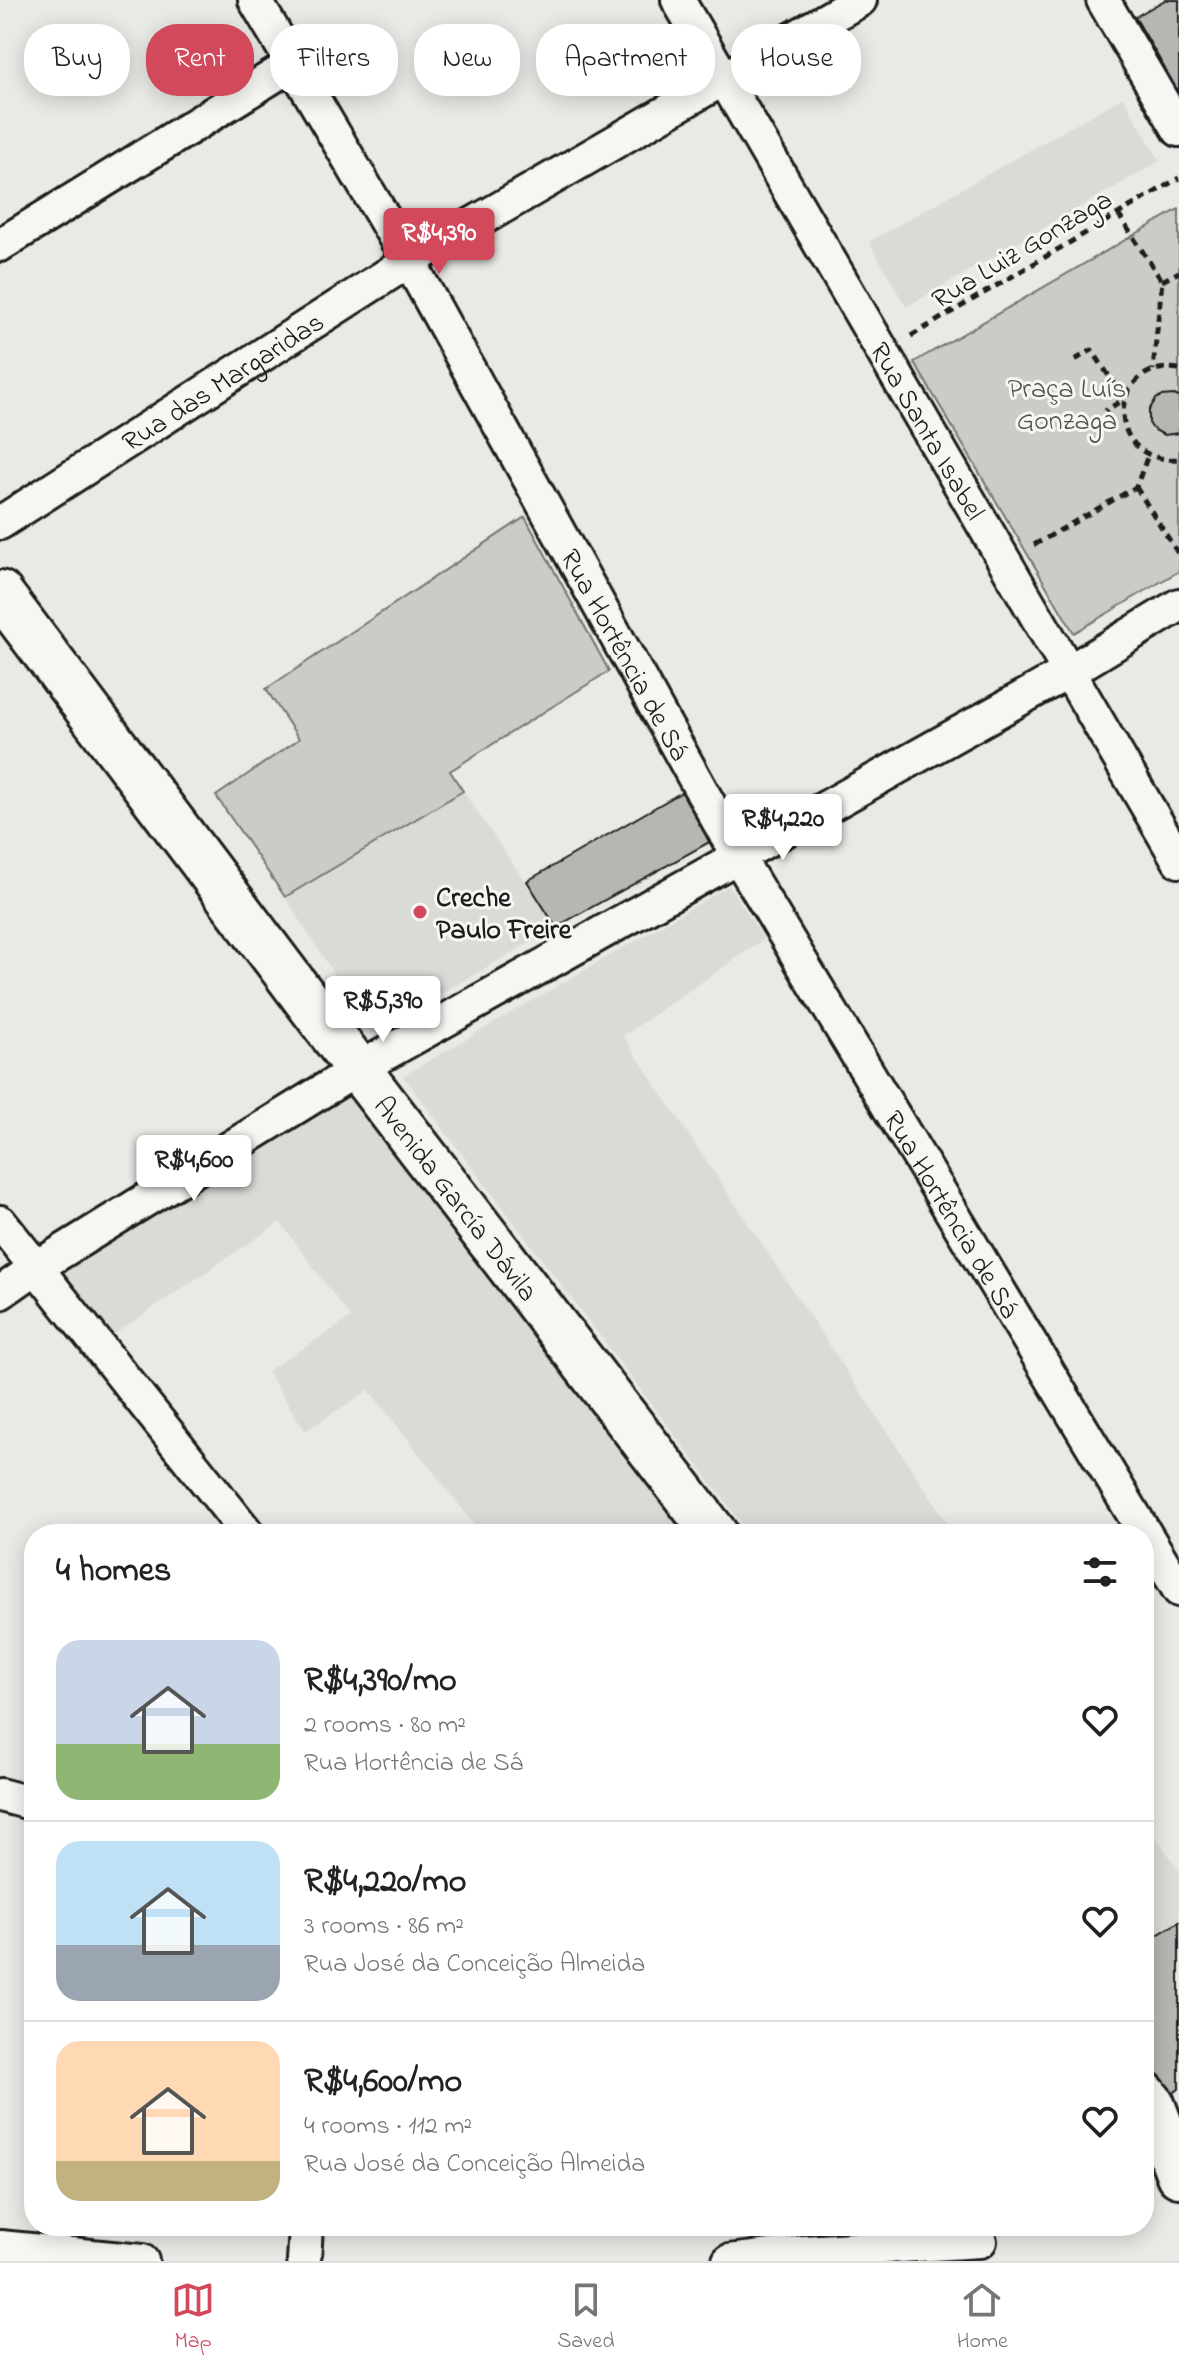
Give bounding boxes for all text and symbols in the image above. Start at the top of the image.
chip: Buy [24,24,130,96]
chip: Rent [146,24,254,96]
chip: Filters [270,24,398,96]
chip: New [414,24,520,96]
chip: Apartment [536,24,715,96]
chip: House [731,24,861,96]
street label: Rua Luiz Gonzaga [925,181,1121,321]
pin: R$4,390 [365,208,513,276]
text: R$4,390 [401,215,477,253]
street label: Rua das Margaridas [115,303,333,464]
street label: Rua Santa Isabel [857,335,993,529]
park label: Praça Luís Gonzaga [1008,370,1126,443]
street label: Rua Hortência de Sá [548,543,698,769]
pin: R$4,220 [709,794,857,862]
text: R$4,220 [742,801,824,839]
place label: Creche Paulo Freire [436,879,573,952]
marker: Creche Paulo Freire [411,903,429,921]
pin: R$5,390 [309,976,457,1044]
text: R$5,390 [343,983,423,1021]
street label: Avenida García Dávila [362,1088,546,1311]
street label: Rua Hortência de Sá [871,1104,1028,1327]
pin: R$4,600 [120,1135,268,1203]
text: R$4,600 [154,1142,234,1180]
text: 4 homes [56,1547,171,1597]
icon: filters [1078,1550,1122,1594]
text: R$4,390/mo [304,1657,457,1707]
icon: home [120,1672,216,1768]
icon: heart [1078,1698,1122,1742]
text: 2 rooms · 80 m² [304,1707,466,1745]
text: Rua Hortência de Sá [304,1745,523,1783]
text: R$4,220/mo [304,1858,466,1908]
icon: home [120,1873,216,1969]
icon: heart [1078,1899,1122,1943]
text: 3 rooms · 86 m² [304,1908,464,1946]
text: Rua José da Conceição Almeida [304,1946,645,1984]
text: R$4,600/mo [304,2058,462,2108]
icon: home [120,2073,216,2169]
icon: heart [1078,2099,1122,2143]
text: 4 rooms · 112 m² [304,2108,472,2146]
text: Rua José da Conceição Almeida [304,2146,645,2184]
tab: Map [171,2278,215,2358]
tab: Saved [557,2278,615,2358]
tab: Home [957,2278,1008,2358]

